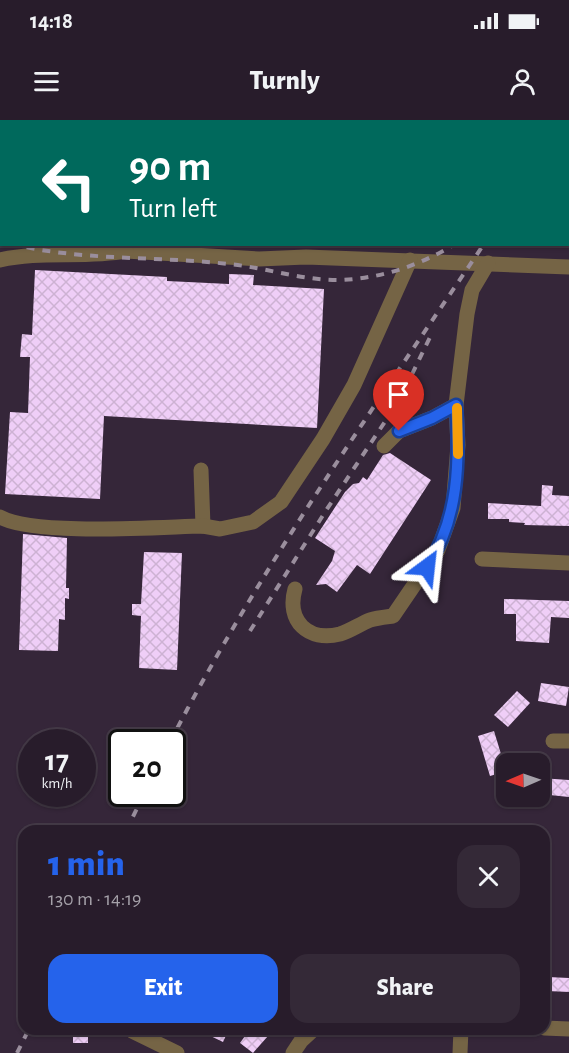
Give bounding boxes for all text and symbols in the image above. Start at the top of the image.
text: 14:18 [30,10,73,32]
icon: menu [30,65,63,98]
icon: person [506,65,539,98]
text: Turnly [249,67,320,94]
icon: left [30,144,108,222]
text: 90 m [129,146,211,188]
text: Turn left [129,195,217,222]
pin [373,369,424,431]
icon: arrive [382,378,415,411]
position arrow [395,535,459,599]
speed limit sign: 20 [108,729,186,807]
text: 17 [45,746,69,776]
north arrow [496,753,550,807]
map controls [496,753,550,807]
text: km/h [42,776,72,791]
button: close [457,845,520,908]
text: 1 min [48,846,125,882]
text: 130 m · 14:19 [48,889,142,909]
button: Exit [48,954,278,1023]
button: Share [290,954,520,1023]

